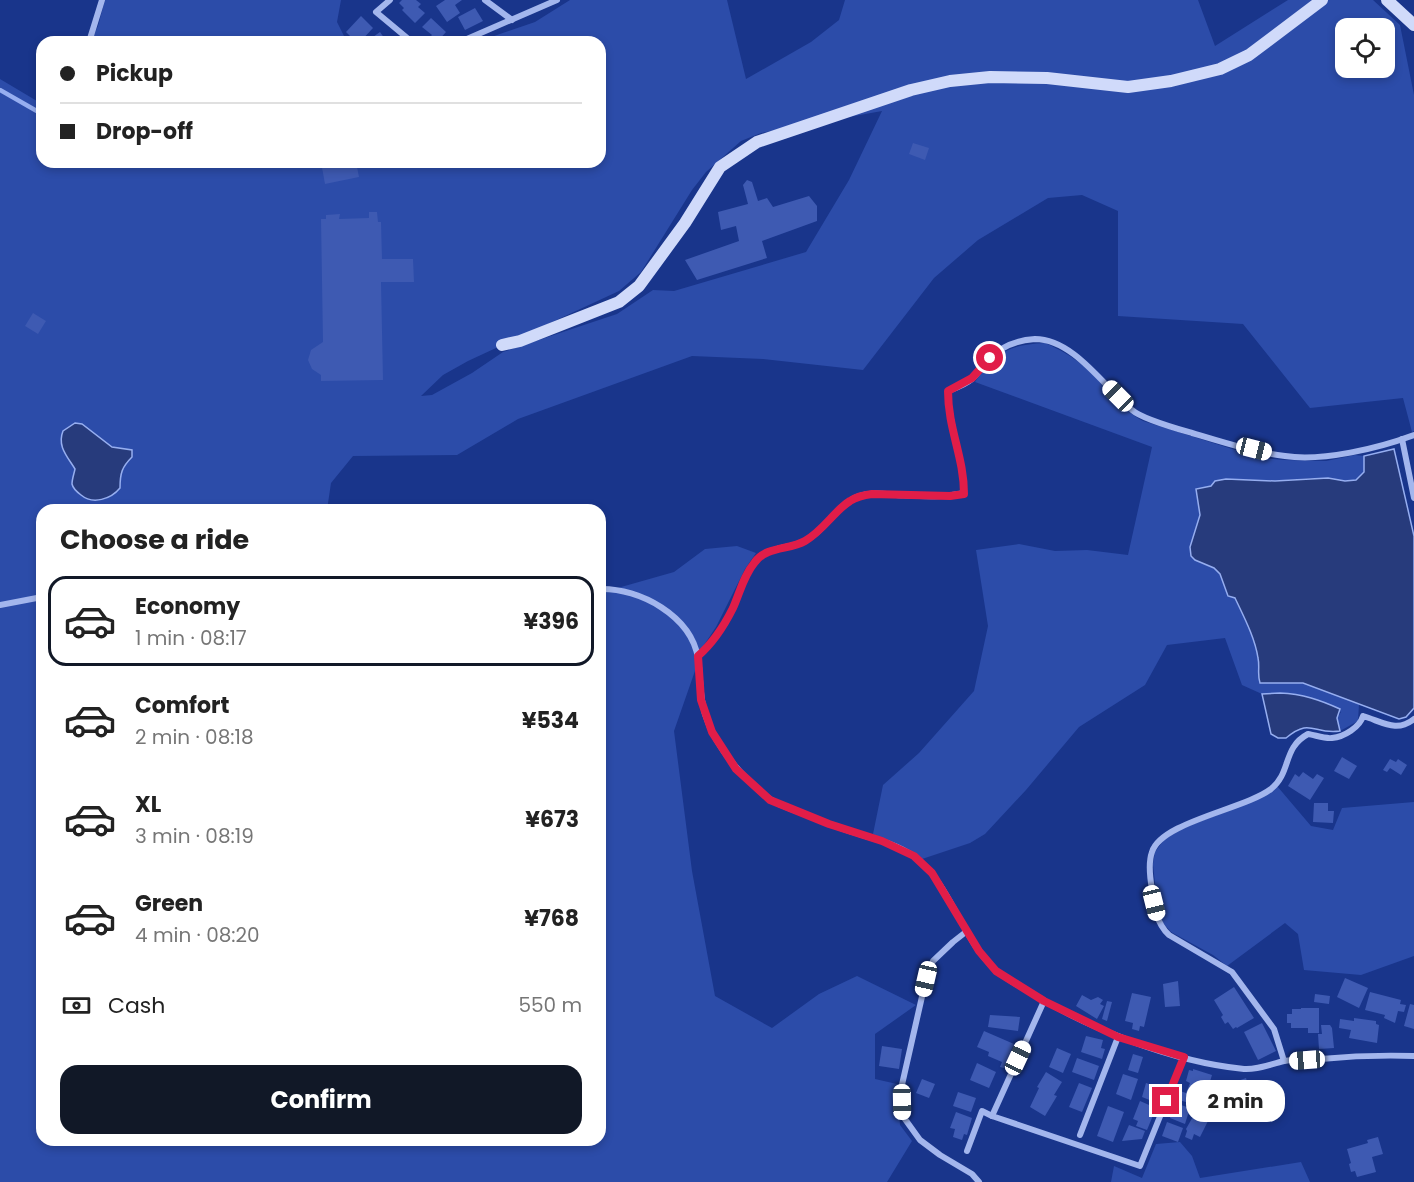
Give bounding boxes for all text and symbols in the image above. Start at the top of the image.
map controls [1335,18,1395,78]
button: locate [1335,18,1395,78]
text: Pickup [96,58,173,89]
text: Drop-off [96,116,193,147]
route start [976,344,1003,371]
car [1099,377,1137,415]
car [1234,436,1274,462]
text: Choose a ride [60,521,249,558]
text: Economy [135,591,240,622]
icon: car [63,594,117,648]
text: ¥396 [523,606,579,637]
text: 1 min · 08:17 [135,624,247,652]
text: Comfort [135,690,229,721]
icon: car [63,693,117,747]
text: ¥534 [522,705,579,736]
text: 2 min · 08:18 [135,723,254,751]
text: XL [135,789,161,820]
icon: car [63,792,117,846]
text: ¥673 [525,804,579,835]
text: 3 min · 08:19 [135,822,254,850]
car [1141,883,1167,923]
text: Green [135,888,203,919]
icon: car [63,891,117,945]
text: ¥768 [524,903,579,934]
text: 4 min · 08:20 [135,921,260,949]
car [913,959,939,999]
icon: cash [60,989,93,1022]
text: Cash [108,990,165,1021]
text: 550 m [518,991,582,1019]
car [1002,1038,1034,1078]
car [1288,1050,1326,1070]
button: Confirm [60,1065,582,1134]
callout: 2 min [1187,1080,1286,1122]
car [893,1084,911,1120]
route end [1152,1087,1179,1114]
text: 2 min [1207,1087,1264,1115]

